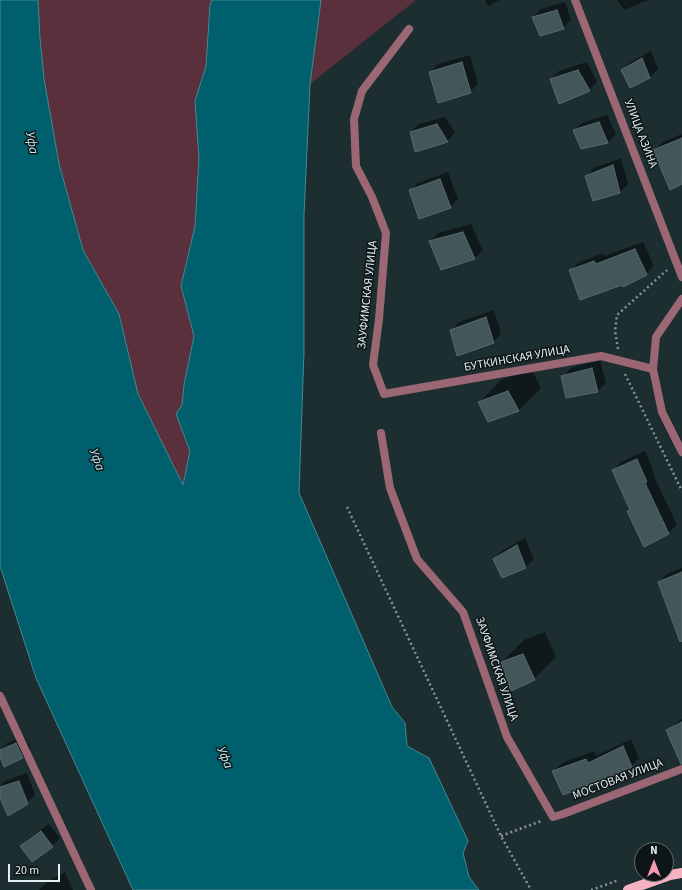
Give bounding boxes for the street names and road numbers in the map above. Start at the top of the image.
street label: УЛИЦА АЗИНА [620,97,660,171]
street label: ЗАУФИМСКАЯ УЛИЦА [355,240,381,350]
street label: БУТКИНСКАЯ УЛИЦА [463,343,571,375]
street label: ЗАУФИМСКАЯ УЛИЦА [471,615,521,723]
street label: МОСТОВАЯ УЛИЦА [571,756,665,804]

